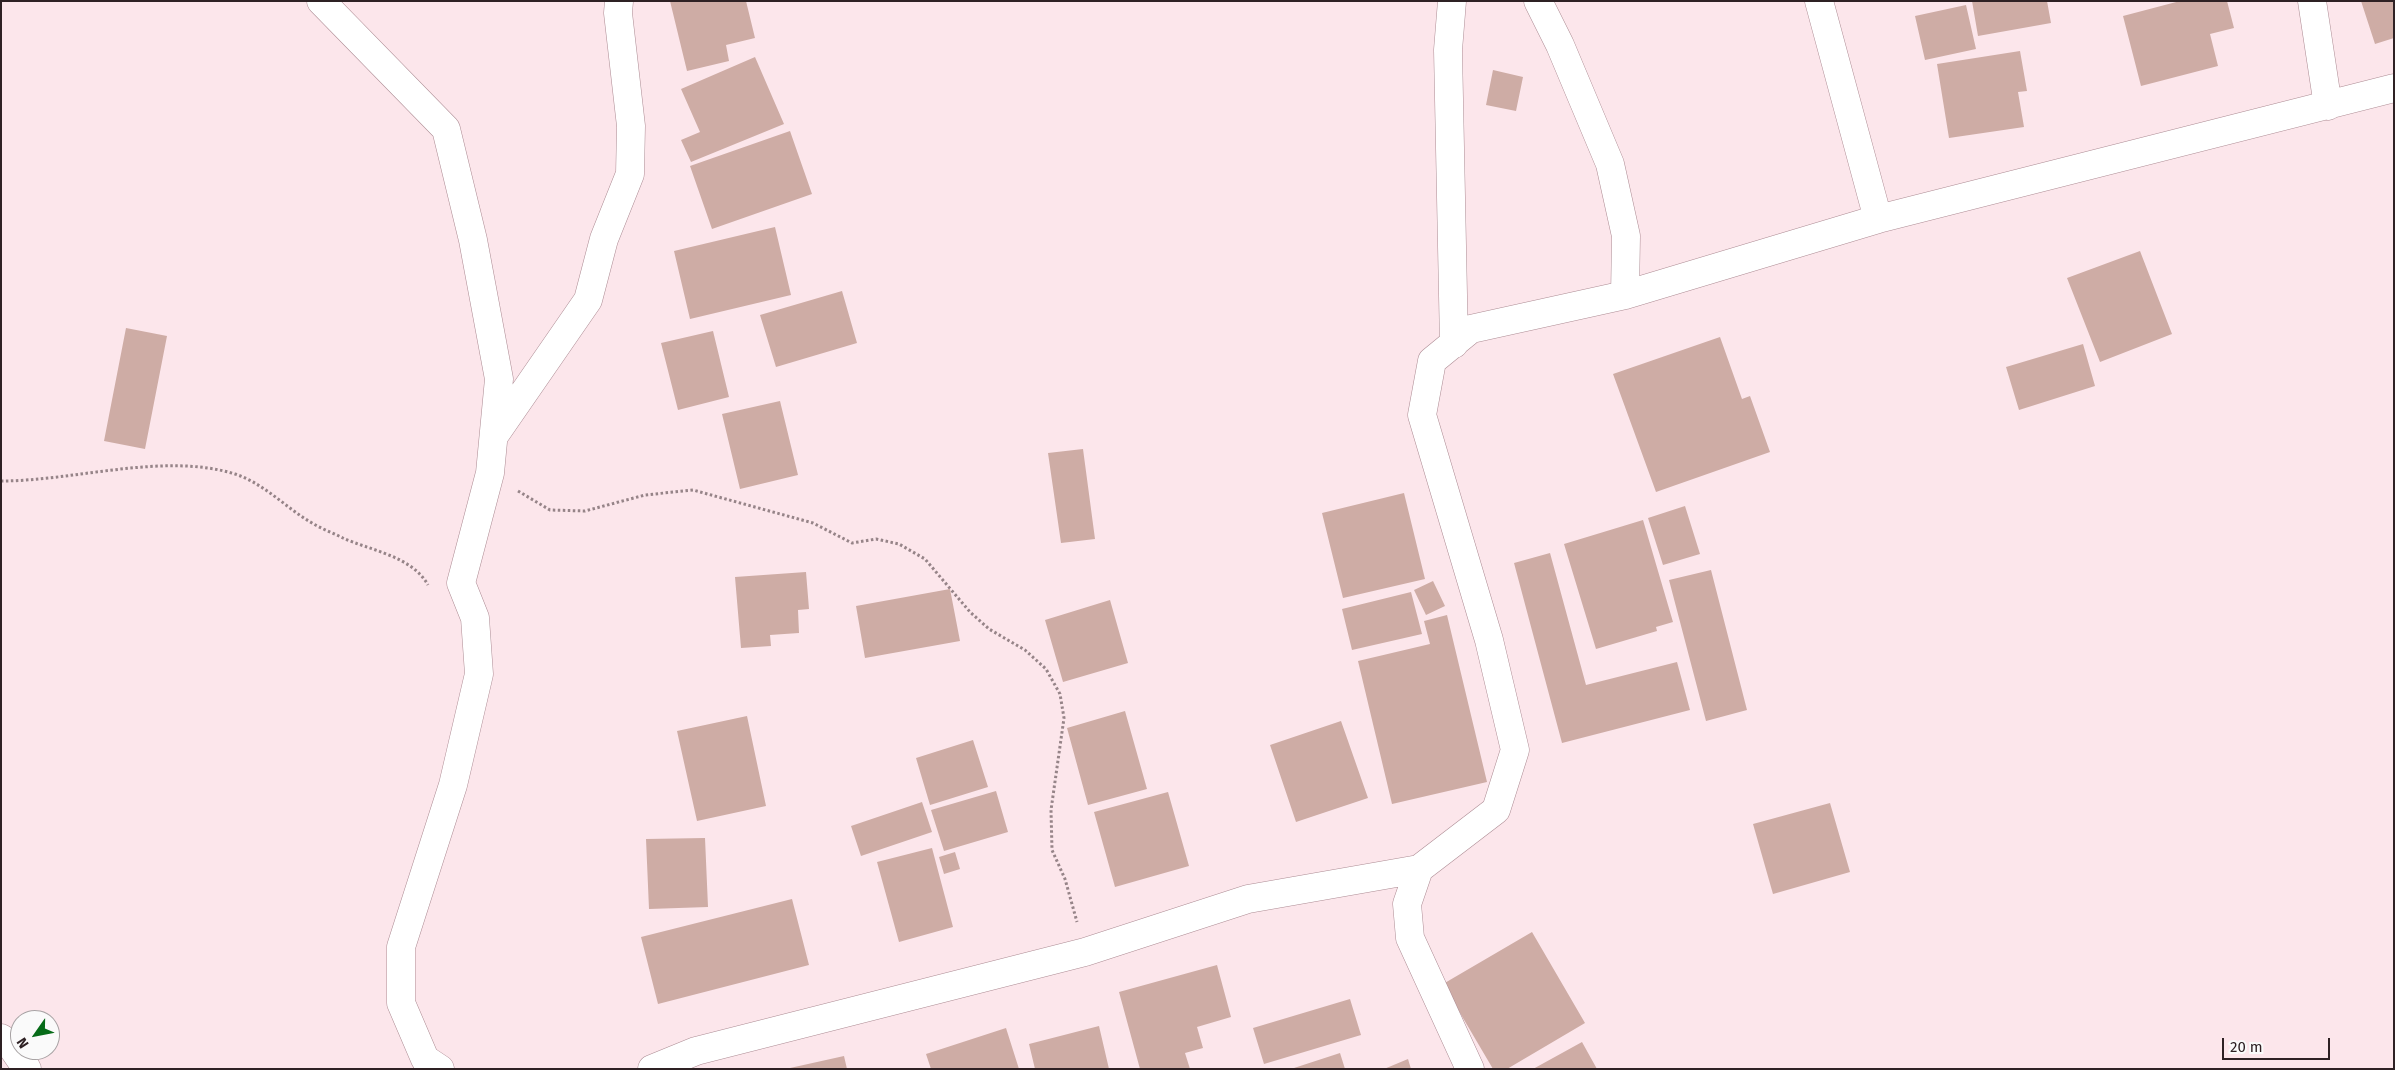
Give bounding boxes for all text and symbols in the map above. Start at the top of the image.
north arrow [10,1010,60,1060]
scale bar [2225,1028,2332,1060]
text: N [13,1034,33,1051]
text: 20 m [2230,1038,2263,1056]

